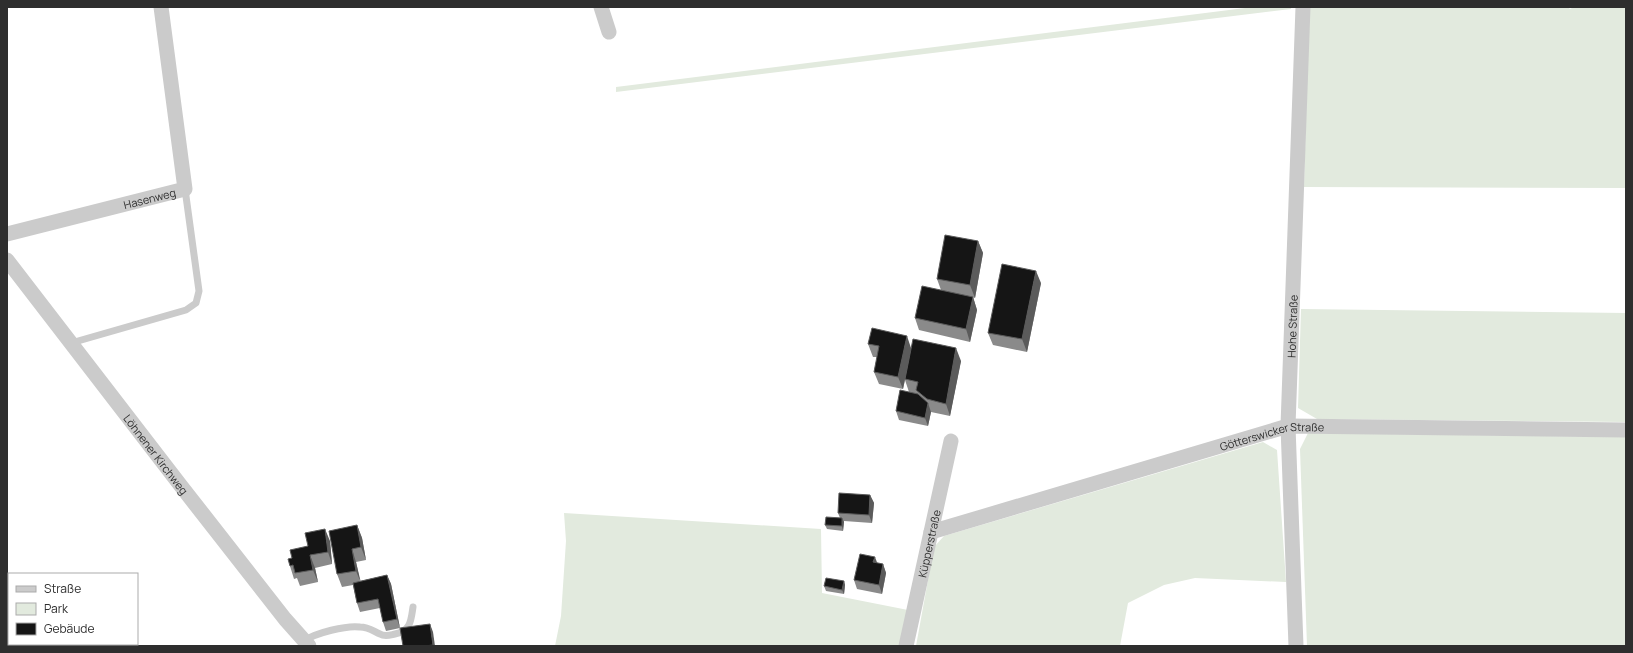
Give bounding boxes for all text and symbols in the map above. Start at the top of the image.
street label: Hasenweg [122,184,177,212]
street label: Hohe Straße [1283,294,1300,358]
street label: Löhnener Kirchweg [121,411,192,497]
street label: Götterswicker Straße [1218,419,1325,453]
street label: Küpperstraße [914,508,943,579]
legend [8,573,138,645]
text: Straße [44,580,81,597]
text: Park [44,600,69,617]
text: Gebäude [44,620,95,637]

